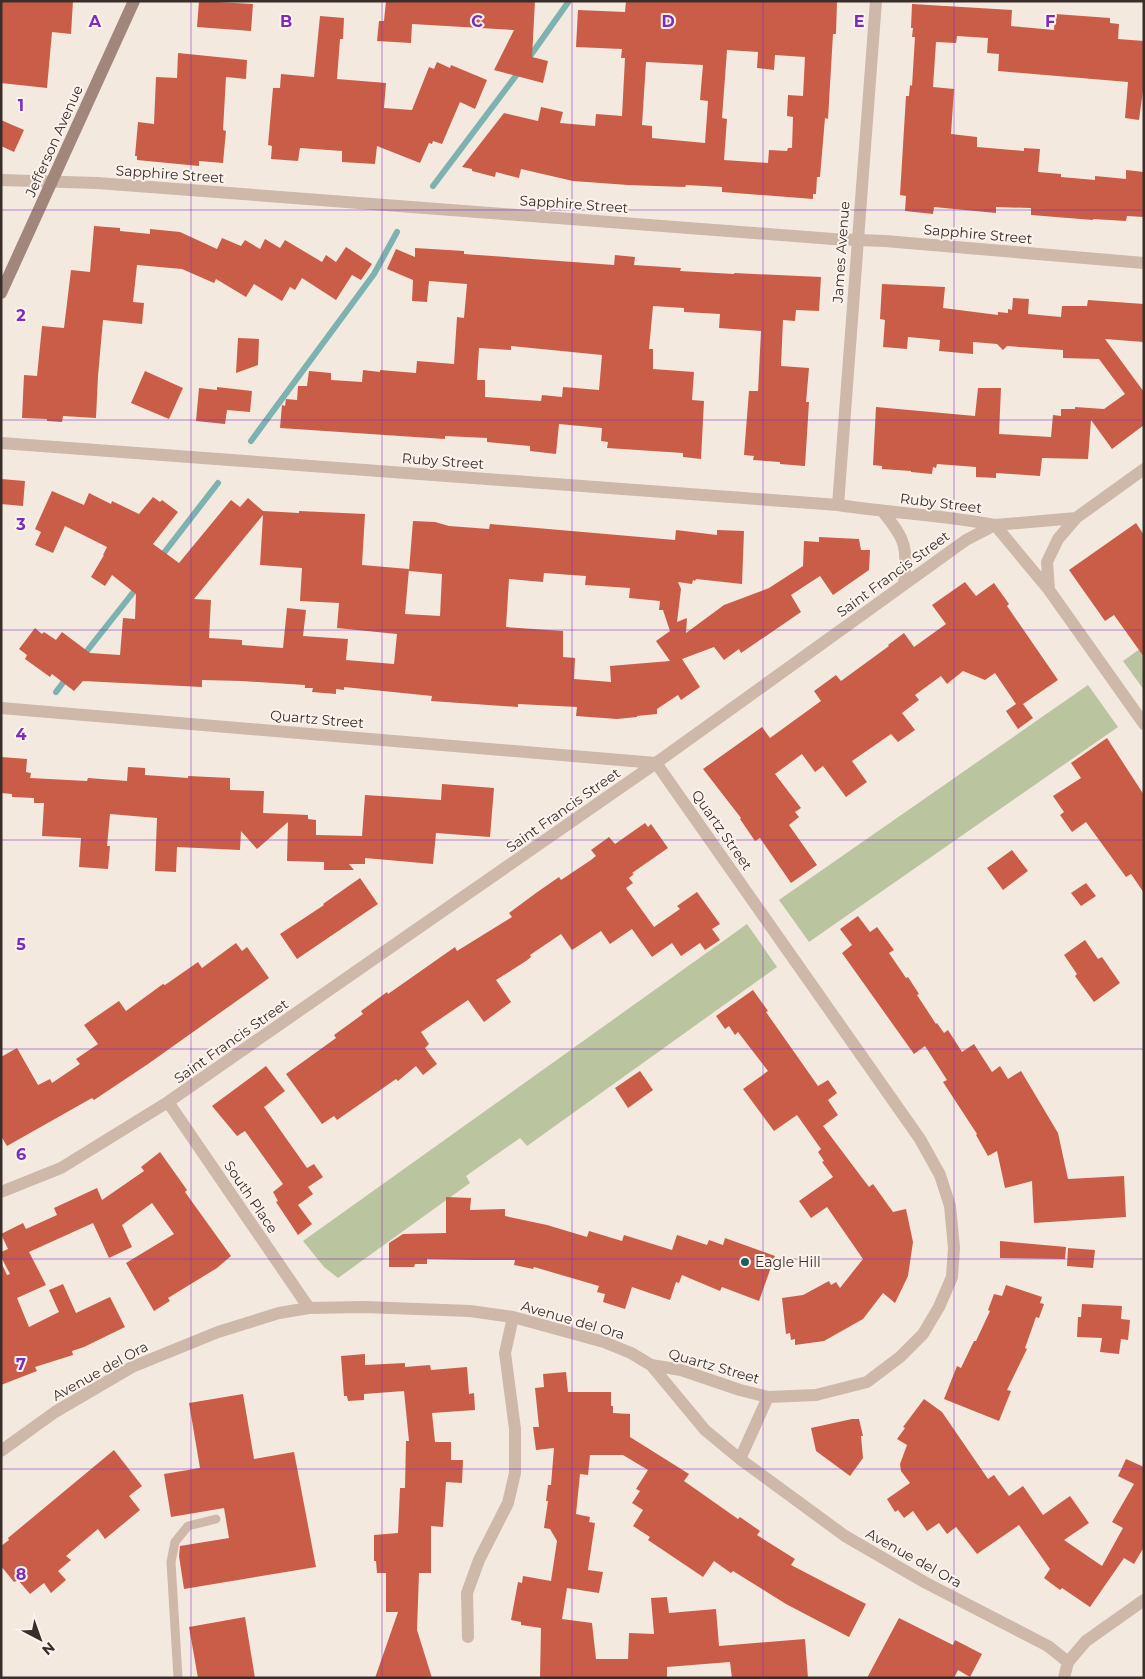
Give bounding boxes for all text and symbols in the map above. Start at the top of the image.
text: A [88,12,102,31]
text: B [280,12,292,31]
text: C [471,12,483,31]
text: D [661,12,675,31]
text: E [854,12,864,31]
text: F [1045,12,1055,31]
street label: Jefferson Avenue [21,82,87,201]
text: 1 [18,96,24,115]
street label: Sapphire Street [115,161,225,187]
street label: Sapphire Street [519,191,629,217]
street label: James Avenue [828,201,854,304]
street label: Sapphire Street [923,220,1033,248]
text: 2 [16,306,26,325]
street label: Ruby Street [401,449,485,473]
street label: Ruby Street [899,489,983,517]
text: 3 [15,515,26,534]
street label: Saint Francis Street [833,527,953,621]
street label: Quartz Street [269,706,365,732]
text: 4 [15,725,27,744]
street label: Saint Francis Street [502,764,624,856]
street label: Quartz Street [688,786,757,874]
text: 5 [16,935,26,954]
street label: Saint Francis Street [170,995,292,1087]
text: 6 [16,1145,26,1164]
street label: South Place [220,1157,282,1237]
place label: Eagle Hill [755,1253,821,1271]
marker: Eagle Hill [739,1256,751,1268]
street label: Avenue del Ora [519,1297,627,1343]
street label: Avenue del Ora [49,1337,151,1405]
street label: Quartz Street [666,1344,762,1388]
text: 7 [16,1355,26,1374]
street label: Avenue del Ora [863,1524,965,1592]
text: 8 [16,1565,26,1584]
north arrow [15,1614,65,1664]
text: N [38,1638,59,1659]

